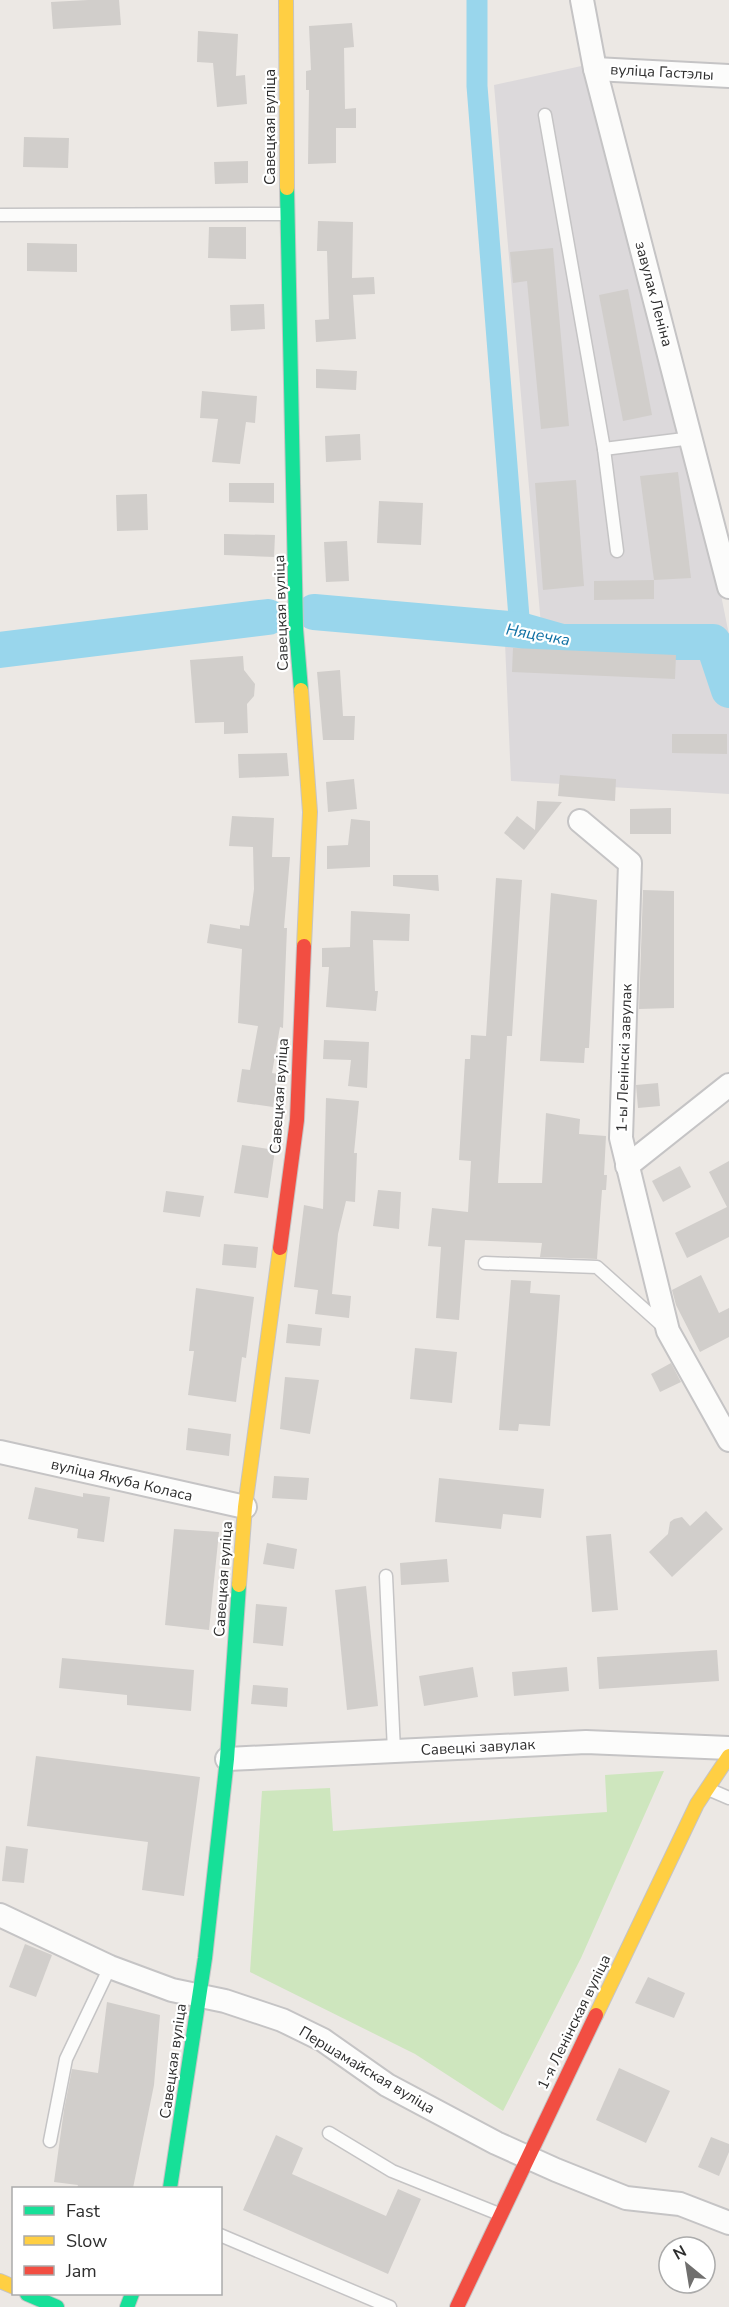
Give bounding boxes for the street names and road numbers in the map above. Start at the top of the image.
street label: вуліца Гастэлы [610,59,714,85]
street label: Савецкая вуліца [260,69,280,185]
street label: завулак Леніна [630,239,678,349]
street label: Савецкая вуліца [269,555,293,671]
street label: 1-ы Ленінскі завулак [611,983,637,1133]
street label: Савецкая вуліца [265,1037,293,1155]
street label: вуліца Якуба Коласа [49,1454,195,1506]
street label: Савецкая вуліца [209,1520,237,1638]
street label: Савецкі завулак [420,1734,536,1760]
street label: 1-я Ленінская вуліца [533,1951,615,2093]
street label: Савецкая вуліца [155,2002,191,2120]
street label: Першамайская вуліца [295,2021,439,2119]

